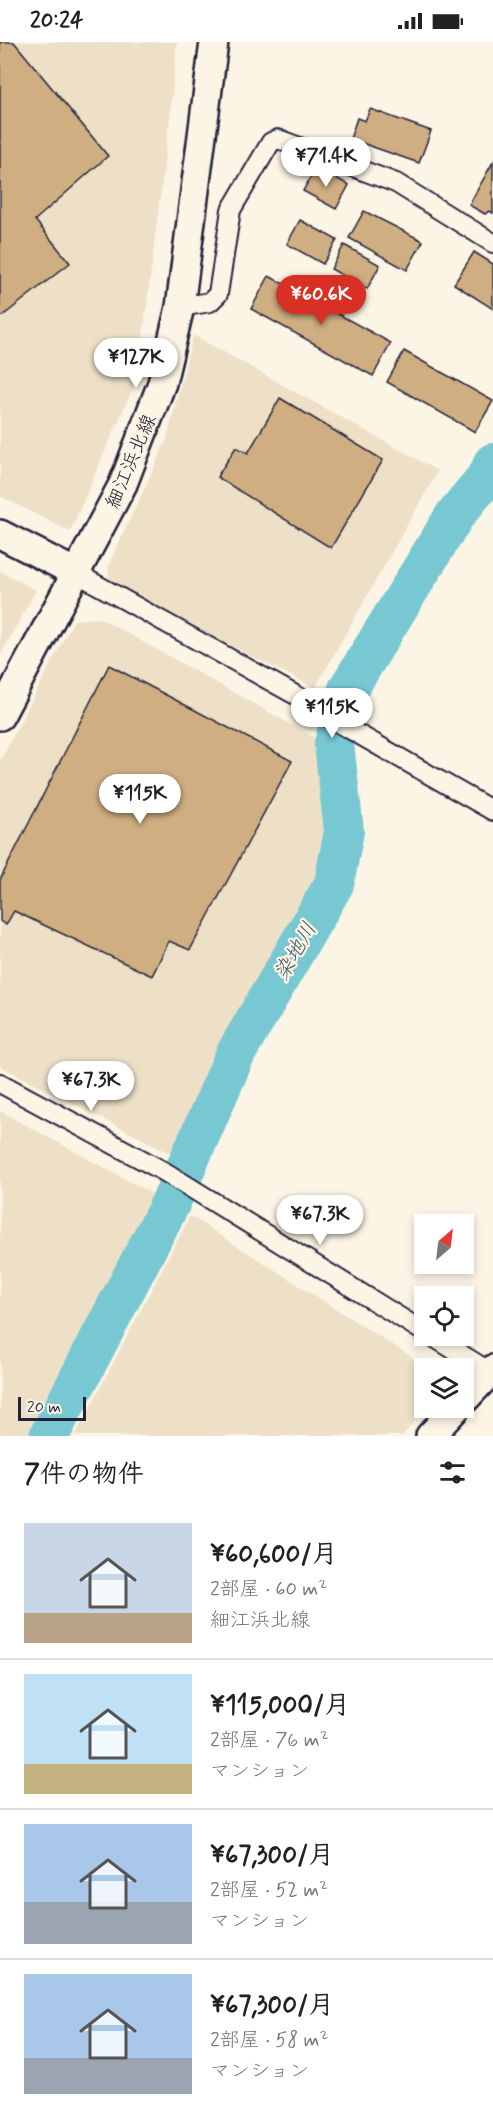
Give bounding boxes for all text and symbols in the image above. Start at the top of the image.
text: 20:24 [30,7,83,35]
pin: ¥71.4K [277,137,375,188]
text: ¥71.4K [295,143,357,170]
pin: ¥60.6K [272,275,370,326]
text: ¥60.6K [290,281,352,308]
pin: ¥127K [94,338,178,389]
text: ¥127K [108,344,164,371]
street label: 細江浜北線 [99,410,163,513]
pin: ¥115K [290,688,374,739]
text: ¥115K [305,694,359,721]
pin: ¥115K [98,774,182,825]
text: ¥115K [113,780,167,807]
water label: 染地川 [268,917,324,986]
pin: ¥67.3K [42,1061,140,1112]
text: ¥67.3K [61,1067,121,1094]
pin: ¥67.3K [271,1195,369,1246]
text: ¥67.3K [290,1201,350,1228]
north arrow [414,1214,474,1274]
map controls [414,1214,474,1418]
button: locate [414,1286,474,1346]
button: layers [414,1358,474,1418]
scale bar [18,1394,86,1422]
text: 20 m [27,1397,61,1418]
icon: filters [436,1456,469,1489]
text: 7件の物件 [24,1458,144,1492]
text: ¥60,600/月 [210,1538,338,1572]
icon: home [72,1547,144,1619]
text: 2部屋 · 60 m² [210,1576,327,1603]
text: 細江浜北線 [210,1607,310,1634]
text: ¥115,000/月 [210,1689,350,1723]
icon: home [72,1698,144,1770]
text: 2部屋 · 76 m² [210,1727,329,1754]
text: マンション [210,1758,309,1785]
text: ¥67,300/月 [210,1839,334,1873]
icon: home [72,1848,144,1920]
text: 2部屋 · 52 m² [210,1877,328,1904]
text: マンション [210,1908,309,1935]
text: ¥67,300/月 [210,1989,334,2023]
icon: home [72,1998,144,2070]
text: 2部屋 · 58 m² [210,2027,328,2054]
text: マンション [210,2058,309,2085]

